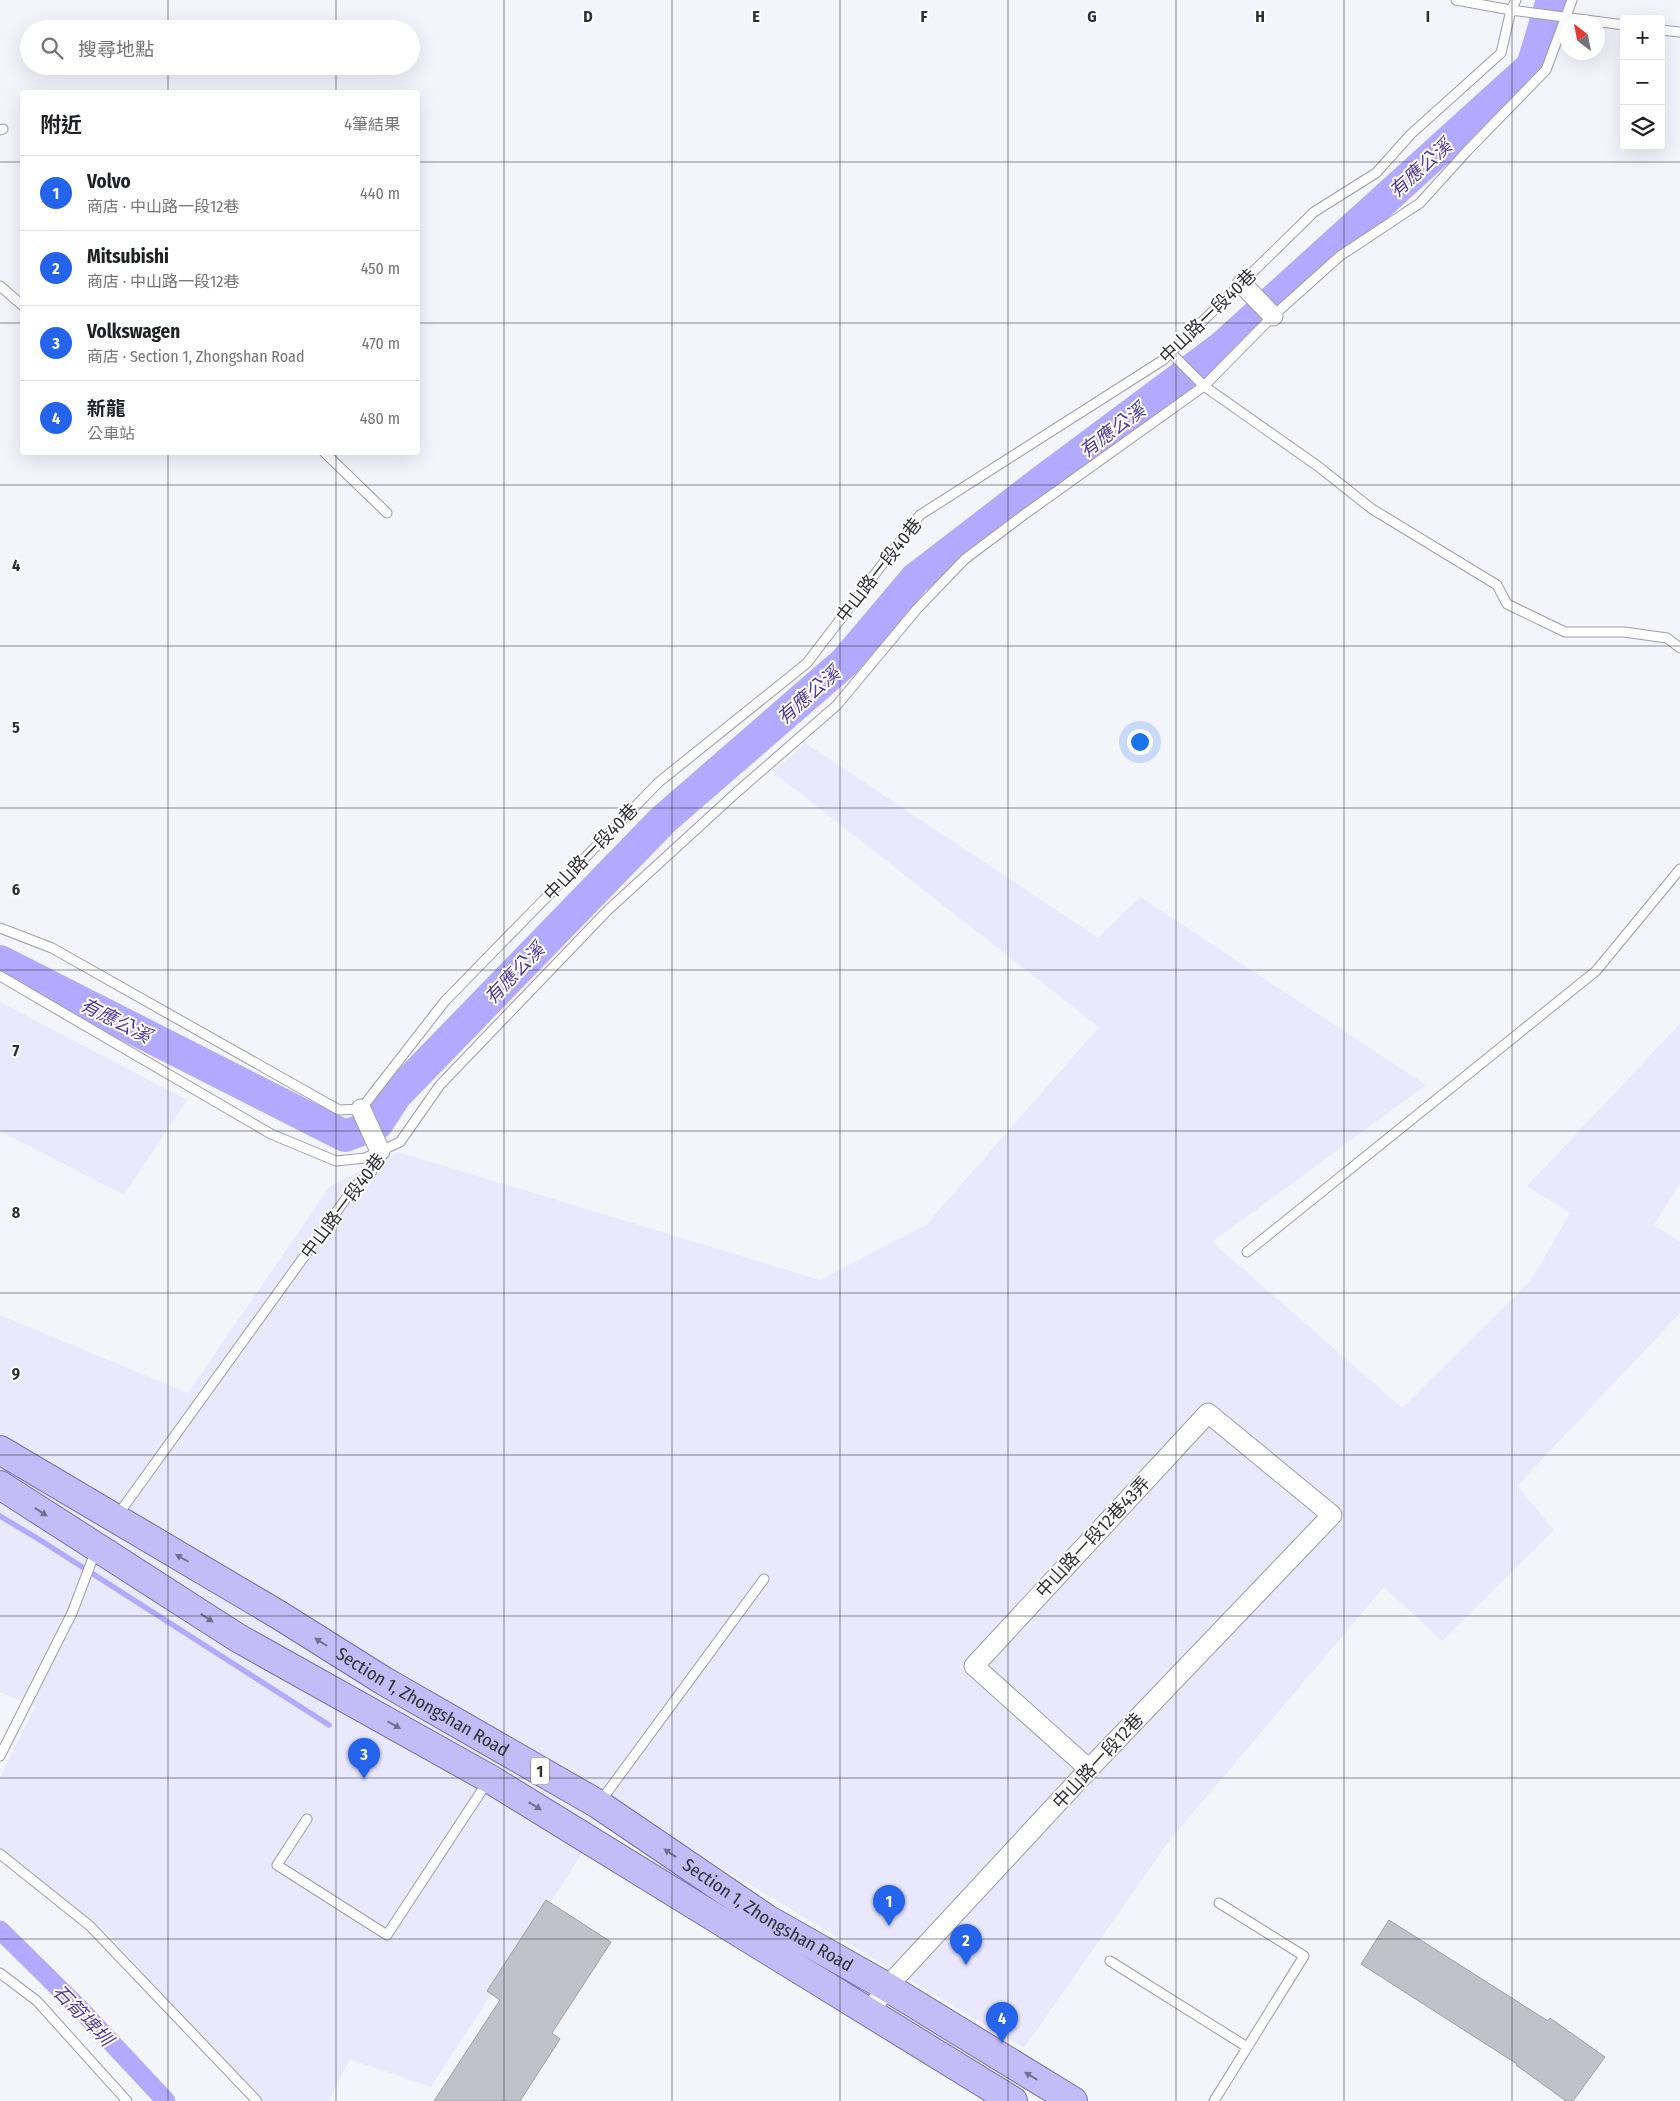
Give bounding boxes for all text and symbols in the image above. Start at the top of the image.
text: D [583,7,593,26]
text: E [752,7,760,26]
text: F [920,7,928,26]
text: G [1087,7,1097,26]
text: H [1255,7,1265,26]
text: I [1426,7,1430,26]
north arrow [1560,15,1605,60]
map controls [1620,15,1665,150]
button: + [1620,15,1665,60]
search box [20,20,420,75]
icon: search [38,34,66,62]
text: 搜尋地點 [78,38,154,61]
button: − [1620,60,1665,105]
button: layers [1620,105,1665,150]
text: 附近 [40,112,82,138]
text: 4筆結果 [344,115,400,134]
water label: 有應公溪 [1384,132,1458,202]
text: Volvo [87,170,131,193]
text: 1 [53,184,59,203]
text: 440 m [360,184,400,203]
text: 商店 · 中山路一段12巷 [87,197,239,216]
text: Mitsubishi [87,245,169,268]
text: 2 [52,259,60,278]
text: 450 m [361,259,400,278]
street label: 中山路一段40巷 [1155,264,1261,368]
text: 商店 · 中山路一段12巷 [87,272,239,291]
text: Volkswagen [87,320,180,343]
text: 3 [52,334,60,353]
text: 470 m [362,334,400,353]
text: 商店 · Section 1, Zhongshan Road [87,347,305,366]
text: 新龍 [87,397,125,420]
water label: 有應公溪 [1075,397,1152,462]
text: 4 [52,409,60,428]
text: 480 m [360,409,400,428]
text: 公車站 [87,424,135,443]
street label: 中山路一段40巷 [832,514,926,626]
text: 4 [12,556,20,575]
water label: 有應公溪 [772,660,847,729]
text: 5 [12,718,20,737]
your location [1127,729,1153,755]
street label: 中山路一段40巷 [539,799,643,905]
text: 6 [12,880,20,899]
water label: 有應公溪 [480,936,551,1009]
water label: 有應公溪 [77,993,158,1049]
text: 7 [13,1041,20,1060]
street label: 中山路一段40巷 [296,1149,390,1263]
text: 8 [12,1203,21,1222]
text: 9 [12,1364,20,1383]
street label: 中山路一段12巷43弄 [1031,1472,1155,1602]
one-way arrow [34,1507,48,1516]
one-way arrow [176,1553,189,1562]
one-way arrow [201,1614,214,1623]
one-way arrow [315,1637,328,1646]
street label: Section 1, Zhongshan Road [332,1643,513,1761]
street label: 中山路一段12巷 [1048,1709,1148,1813]
one-way arrow [386,1721,401,1729]
pin: 3 [348,1738,380,1779]
road number: 1 [531,1758,549,1784]
one-way arrow [528,1802,541,1811]
one-way arrow [663,1848,676,1858]
street label: Section 1, Zhongshan Road [678,1854,857,1976]
pin: 1 [873,1885,905,1926]
pin: 2 [950,1924,982,1965]
water label: 石筍埤圳 [48,1980,119,2053]
pin: 4 [986,2002,1018,2043]
one-way arrow [1025,2071,1038,2080]

